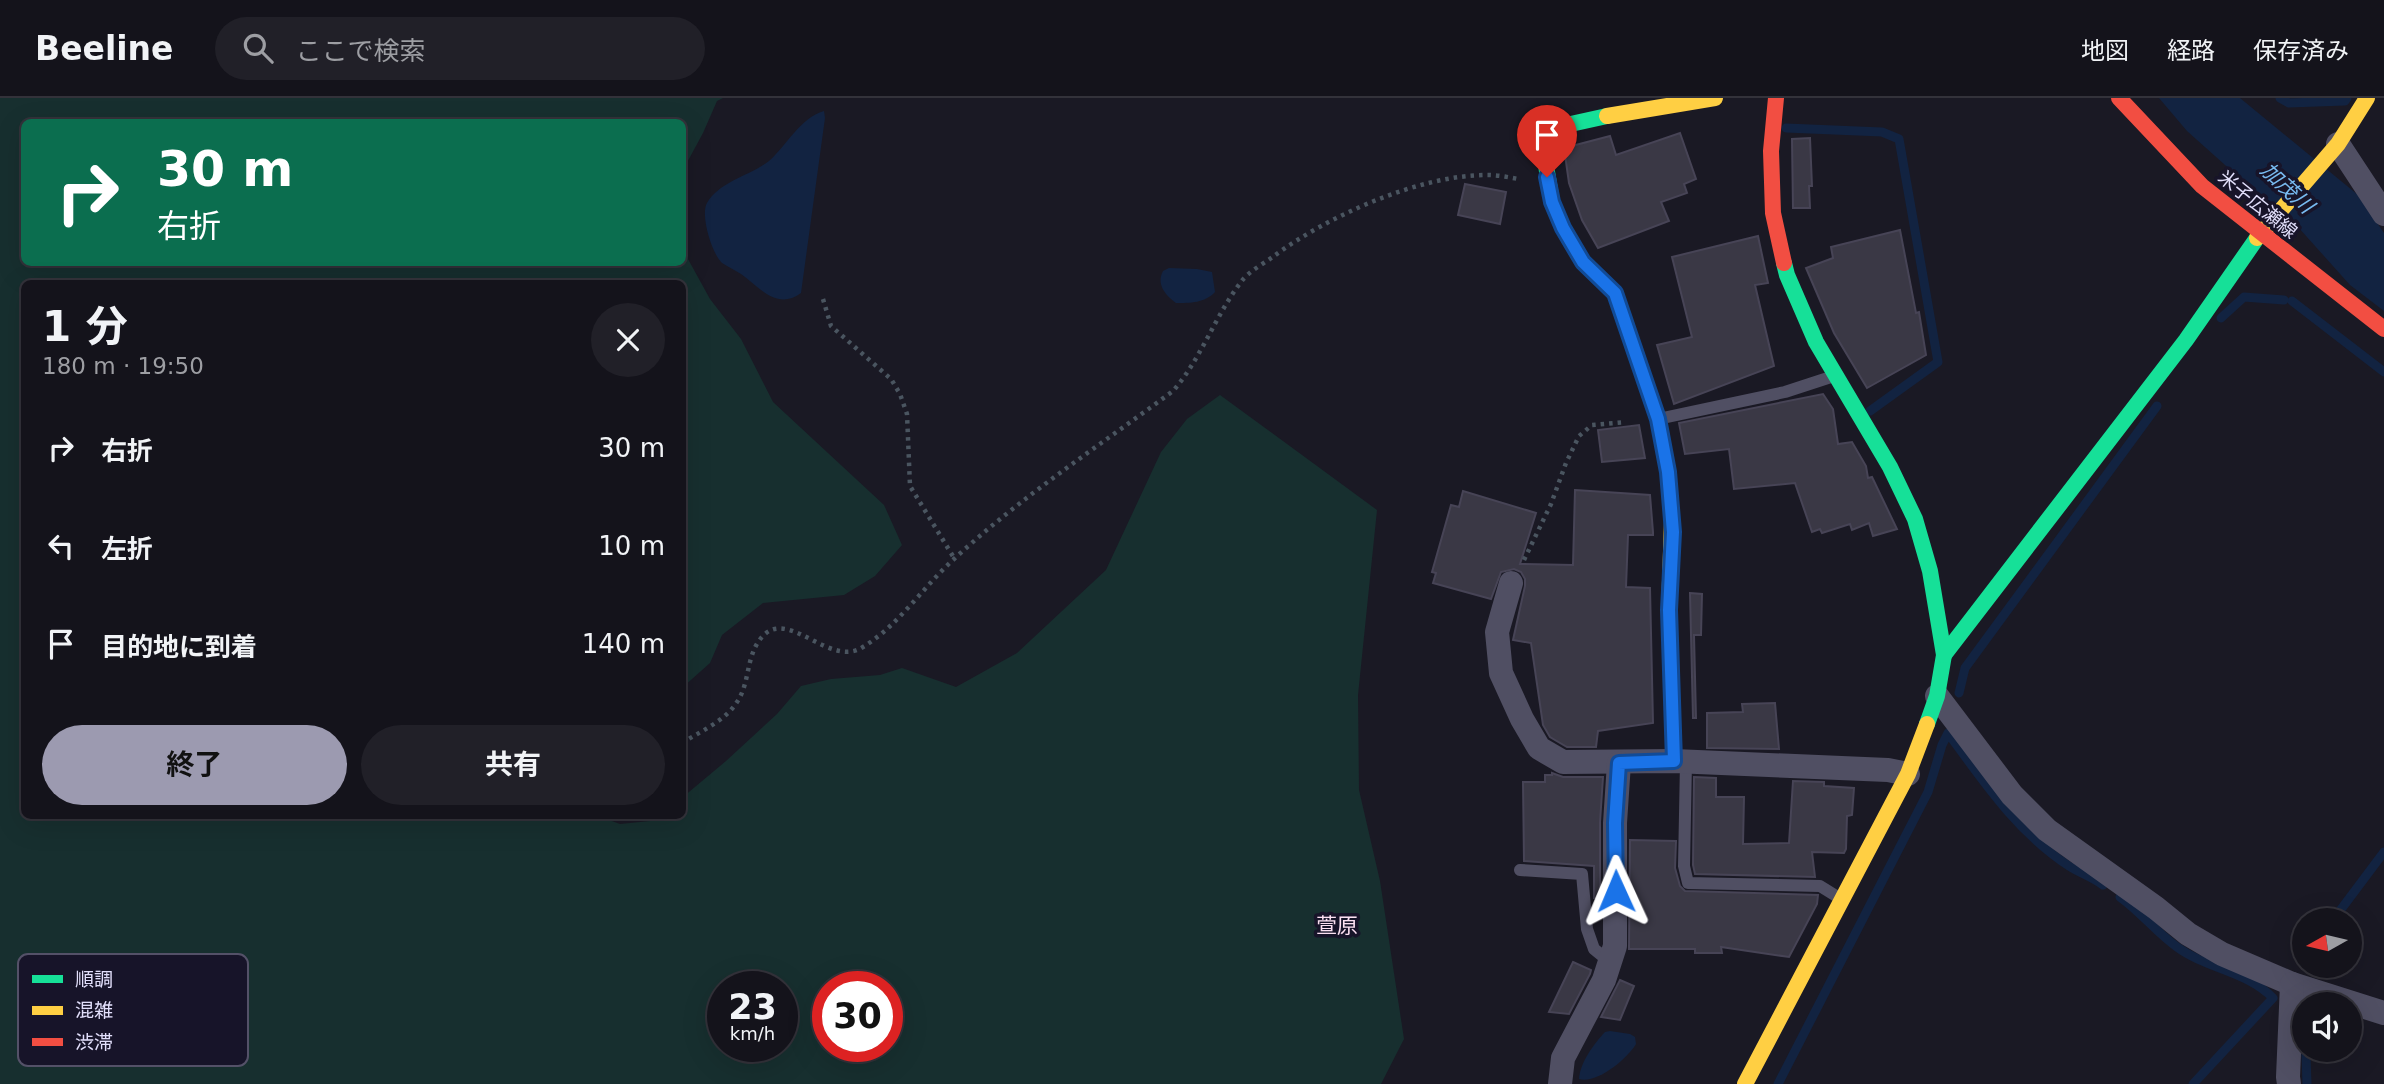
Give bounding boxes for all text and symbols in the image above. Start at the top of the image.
search box [215,17,705,80]
text: Beeline [35,29,173,68]
icon: search [239,29,277,67]
text: ここで検索 [295,36,425,66]
text: 地図 [2081,37,2129,65]
text: 経路 [2167,37,2215,65]
text: 保存済み [2253,37,2349,65]
pin [1517,105,1577,177]
icon: arrive [1528,116,1566,154]
text: 30 m [157,141,293,198]
icon: right [42,147,133,238]
water label: 加茂川 [2256,158,2320,220]
street label: 米子広瀬線 [2214,166,2302,242]
text: 右折 [157,207,221,245]
text: 1 分 [42,302,128,351]
button: close [591,303,665,377]
text: 180 m · 19:50 [42,353,204,379]
icon: right [42,429,80,467]
text: 30 m [598,433,665,463]
text: 右折 [101,436,153,466]
icon: left [42,527,80,565]
text: 10 m [598,531,665,561]
text: 左折 [101,534,153,564]
icon: arrive [42,625,80,663]
text: 140 m [582,629,665,659]
text: 目的地に到着 [101,632,257,662]
button: 終了 [42,725,347,805]
button: 共有 [361,725,665,805]
position arrow [1579,854,1653,928]
north arrow [2292,908,2362,978]
map controls [2292,908,2362,1062]
district label: 萱原 [1316,914,1358,938]
legend [18,954,248,1066]
text: 順調 [75,968,113,990]
speed limit sign: 30 [812,971,903,1062]
text: 23 [728,987,777,1027]
button: sound [2292,992,2362,1062]
text: 混雑 [75,999,113,1021]
text: km/h [730,1023,775,1044]
text: 渋滞 [75,1031,113,1053]

